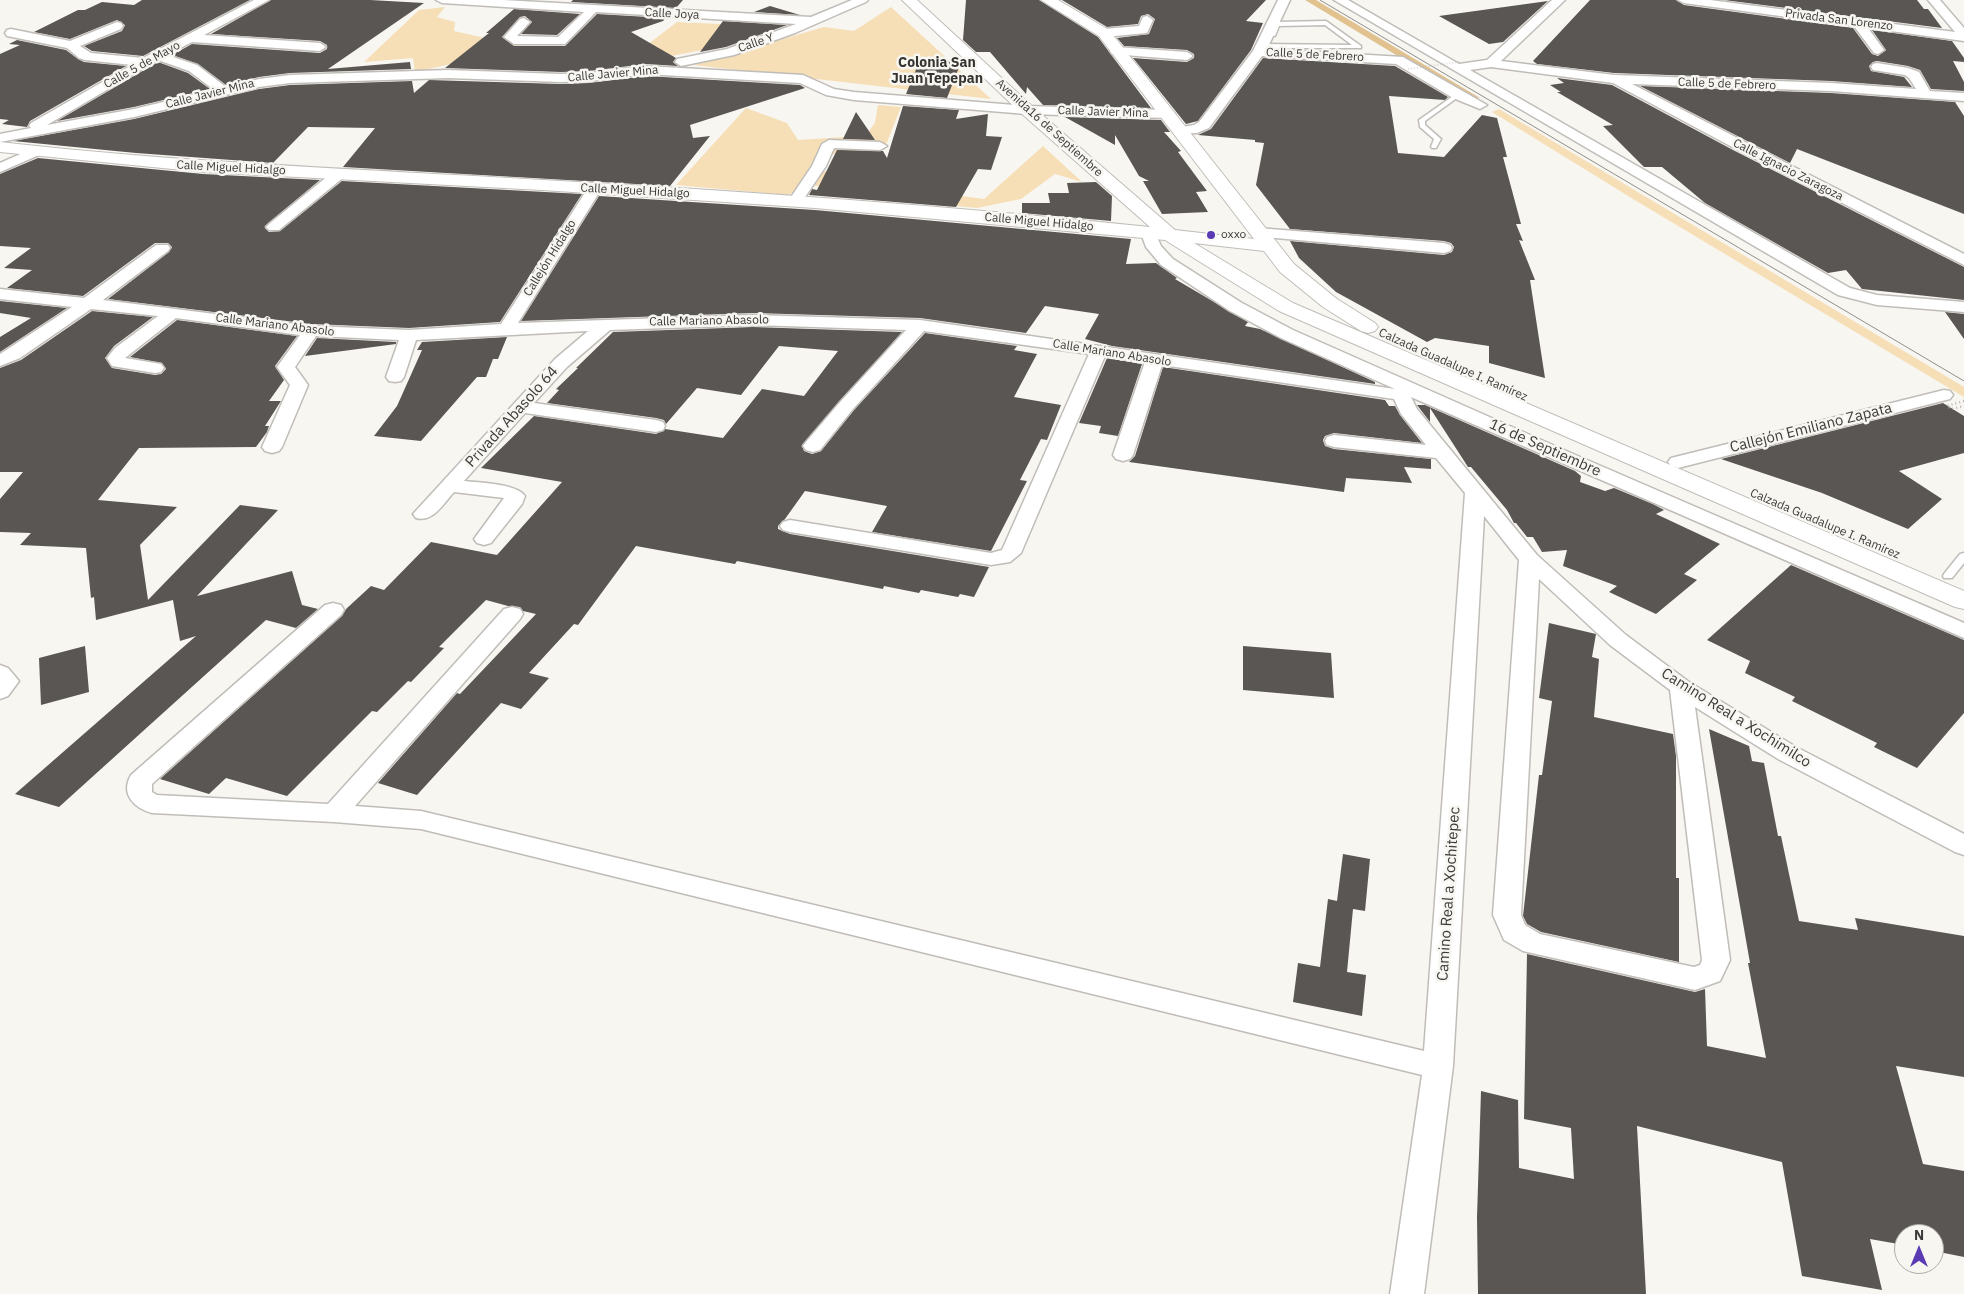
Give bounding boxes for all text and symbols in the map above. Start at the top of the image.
street label: Calle Joya [644,5,700,23]
street label: Privada San Lorenzo [1784,6,1894,34]
street label: Calle Y [736,30,776,56]
street label: Calle 5 de Mayo [101,38,183,92]
street label: Calle 5 de Febrero [1266,45,1364,65]
district label: Colonia San Juan Tepepan [891,55,983,88]
street label: Calle Javier Mina [567,63,659,85]
street label: Calle 5 de Febrero [1678,75,1776,93]
street label: Calle Javier Mina [164,76,256,112]
street label: Avenida16 de Septiembre [992,76,1106,180]
street label: Calle Javier Mina [1057,103,1149,121]
street label: Calle Ignacio Zaragoza [1731,136,1845,204]
street label: Calle Miguel Hidalgo [176,158,286,178]
street label: Calle Miguel Hidalgo [580,181,690,201]
street label: Calle Miguel Hidalgo [984,210,1094,234]
street label: Callejón Hidalgo [521,217,579,299]
place label: oxxo [1221,228,1246,242]
marker: oxxo [1205,229,1217,241]
street label: Calle Mariano Abasolo [215,311,335,339]
street label: Calle Mariano Abasolo [649,313,769,329]
street label: Calzada Guadalupe I. Ramírez [1376,326,1530,404]
street label: Calle Mariano Abasolo [1052,337,1172,369]
street label: Privada Abasolo 64 [462,363,562,471]
street label: Callejón Emiliano Zapata [1728,399,1894,457]
street label: 16 de Septiembre [1486,415,1604,481]
street label: Calzada Guadalupe I. Ramírez [1748,486,1902,562]
street label: Camino Real a Xochimilco [1658,664,1814,772]
street label: Camino Real a Xochitepec [1434,806,1464,982]
north arrow [1894,1224,1944,1274]
text: N [1914,1226,1924,1244]

